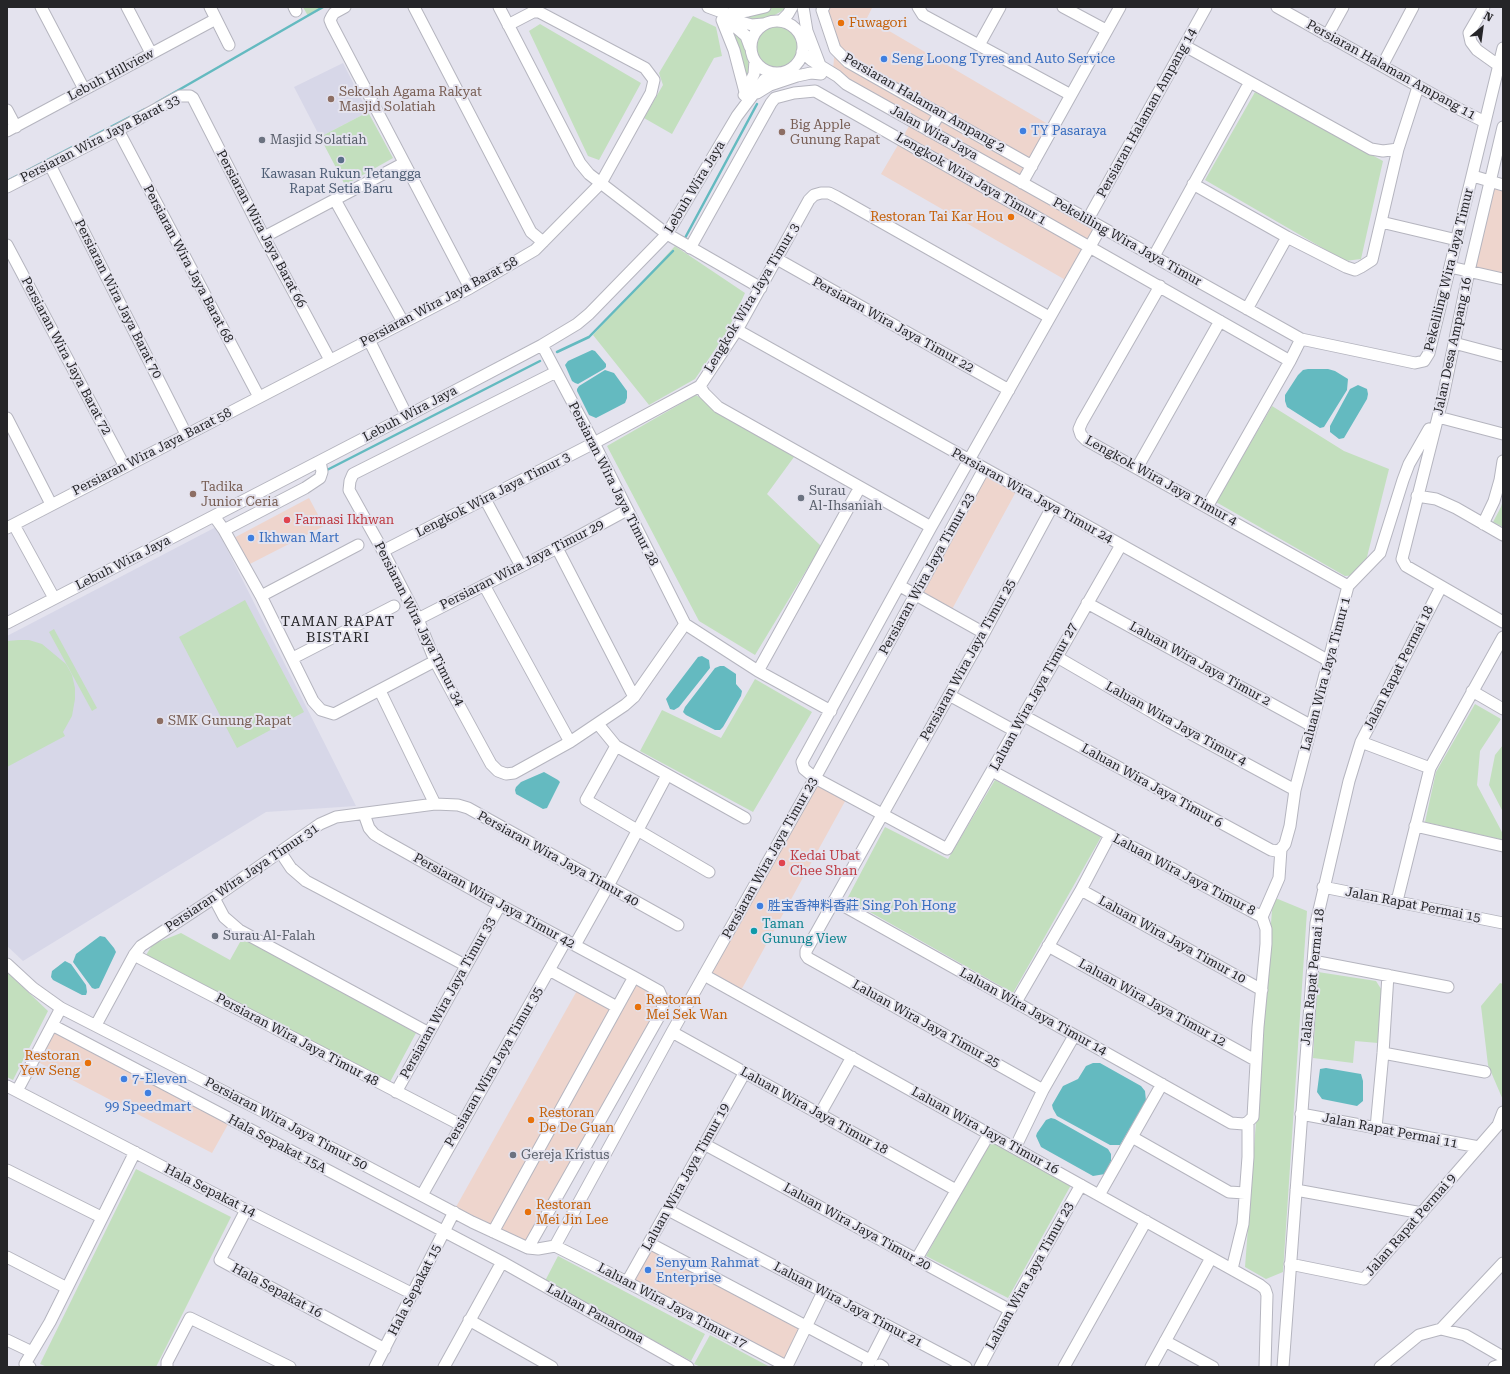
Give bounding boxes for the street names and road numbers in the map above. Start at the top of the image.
street label: Persiaran Halaman Ampang 11 [1304,17,1478,123]
street label: Persiaran Halaman Ampang 14 [1094,26,1200,200]
street label: Lebuh Hillview [65,46,157,104]
street label: Persiaran Halaman Ampang 2 [840,50,1008,156]
street label: Persiaran Wira Jaya Barat 33 [18,92,182,186]
street label: Jalan Wira Jaya [887,102,981,164]
street label: Lengkok Wira Jaya Timur 1 [893,129,1049,229]
street label: Lebuh Wira Jaya [661,138,729,236]
street label: Persiaran Wira Jaya Barat 66 [213,147,309,311]
street label: Persiaran Wira Jaya Barat 68 [140,182,236,346]
street label: Pekeliling Wira Jaya Timur [1421,187,1477,353]
street label: Pekeliling Wira Jaya Timur [1050,195,1204,289]
street label: Persiaran Wira Jaya Barat 70 [71,217,165,381]
street label: Lengkok Wira Jaya Timur 3 [701,221,803,375]
street label: Persiaran Wira Jaya Barat 58 [357,254,521,350]
street label: Persiaran Wira Jaya Barat 72 [18,274,114,438]
street label: Persiaran Wira Jaya Timur 22 [810,274,976,376]
street label: Jalan Desa Ampang 16 [1431,276,1475,416]
street label: Lebuh Wira Jaya [360,383,460,445]
street label: Persiaran Wira Jaya Timur 28 [565,399,661,569]
street label: Persiaran Wira Jaya Barat 58 [70,405,234,499]
street label: Lengkok Wira Jaya Timur 4 [1082,433,1240,529]
street label: Persiaran Wira Jaya Timur 24 [949,445,1115,547]
street label: Lengkok Wira Jaya Timur 3 [413,449,573,541]
street label: Persiaran Wira Jaya Timur 23 [876,491,978,657]
street label: Persiaran Wira Jaya Timur 29 [437,517,607,613]
street label: Lebuh Wira Jaya [73,532,173,594]
street label: Persiaran Wira Jaya Timur 34 [371,539,467,709]
street label: Persiaran Wira Jaya Timur 25 [917,577,1019,743]
street label: Laluan Wira Jaya Timur 1 [1298,595,1354,753]
street label: Jalan Rapat Permai 18 [1361,603,1437,733]
street label: Laluan Wira Jaya Timur 2 [1127,619,1273,709]
street label: Laluan Wira Jaya Timur 27 [987,620,1081,774]
street label: Laluan Wira Jaya Timur 4 [1103,679,1249,769]
street label: Laluan Wira Jaya Timur 6 [1079,741,1225,831]
street label: Persiaran Wira Jaya Timur 23 [719,775,821,941]
street label: Persiaran Wira Jaya Timur 40 [475,808,641,910]
street label: Persiaran Wira Jaya Timur 31 [162,821,322,935]
street label: Laluan Wira Jaya Timur 8 [1110,831,1258,919]
street label: Persiaran Wira Jaya Timur 42 [411,850,577,952]
street label: Jalan Rapat Permai 15 [1344,884,1482,926]
street label: Laluan Wira Jaya Timur 10 [1095,893,1249,987]
street label: Jalan Rapat Permai 18 [1298,908,1328,1046]
street label: Persiaran Wira Jaya Timur 33 [397,915,499,1081]
street label: Laluan Wira Jaya Timur 12 [1075,956,1229,1050]
street label: Laluan Wira Jaya Timur 14 [956,965,1110,1059]
street label: Laluan Wira Jaya Timur 25 [849,977,1003,1071]
street label: Persiaran Wira Jaya Timur 35 [442,984,546,1150]
street label: Persiaran Wira Jaya Timur 48 [213,990,381,1090]
street label: Laluan Wira Jaya Timur 18 [737,1064,891,1158]
street label: Persiaran Wira Jaya Timur 50 [202,1074,370,1174]
street label: Laluan Wira Jaya Timur 16 [908,1084,1062,1178]
street label: Laluan Wira Jaya Timur 19 [639,1100,733,1254]
street label: Jalan Rapat Permai 11 [1321,1110,1459,1152]
street label: Hala Sepakat 15A [225,1111,329,1177]
street label: Hala Sepakat 14 [162,1161,258,1221]
street label: Jalan Rapat Permai 9 [1362,1171,1460,1279]
street label: Laluan Wira Jaya Timur 20 [780,1180,934,1274]
street label: Laluan Wira Jaya Timur 23 [983,1199,1077,1353]
street label: Hala Sepakat 15 [385,1242,445,1338]
street label: Laluan Wira Jaya Timur 21 [771,1259,925,1351]
street label: Laluan Wira Jaya Timur 17 [595,1260,749,1352]
street label: Hala Sepakat 16 [229,1261,325,1321]
street label: Laluan Panaroma [544,1281,646,1347]

